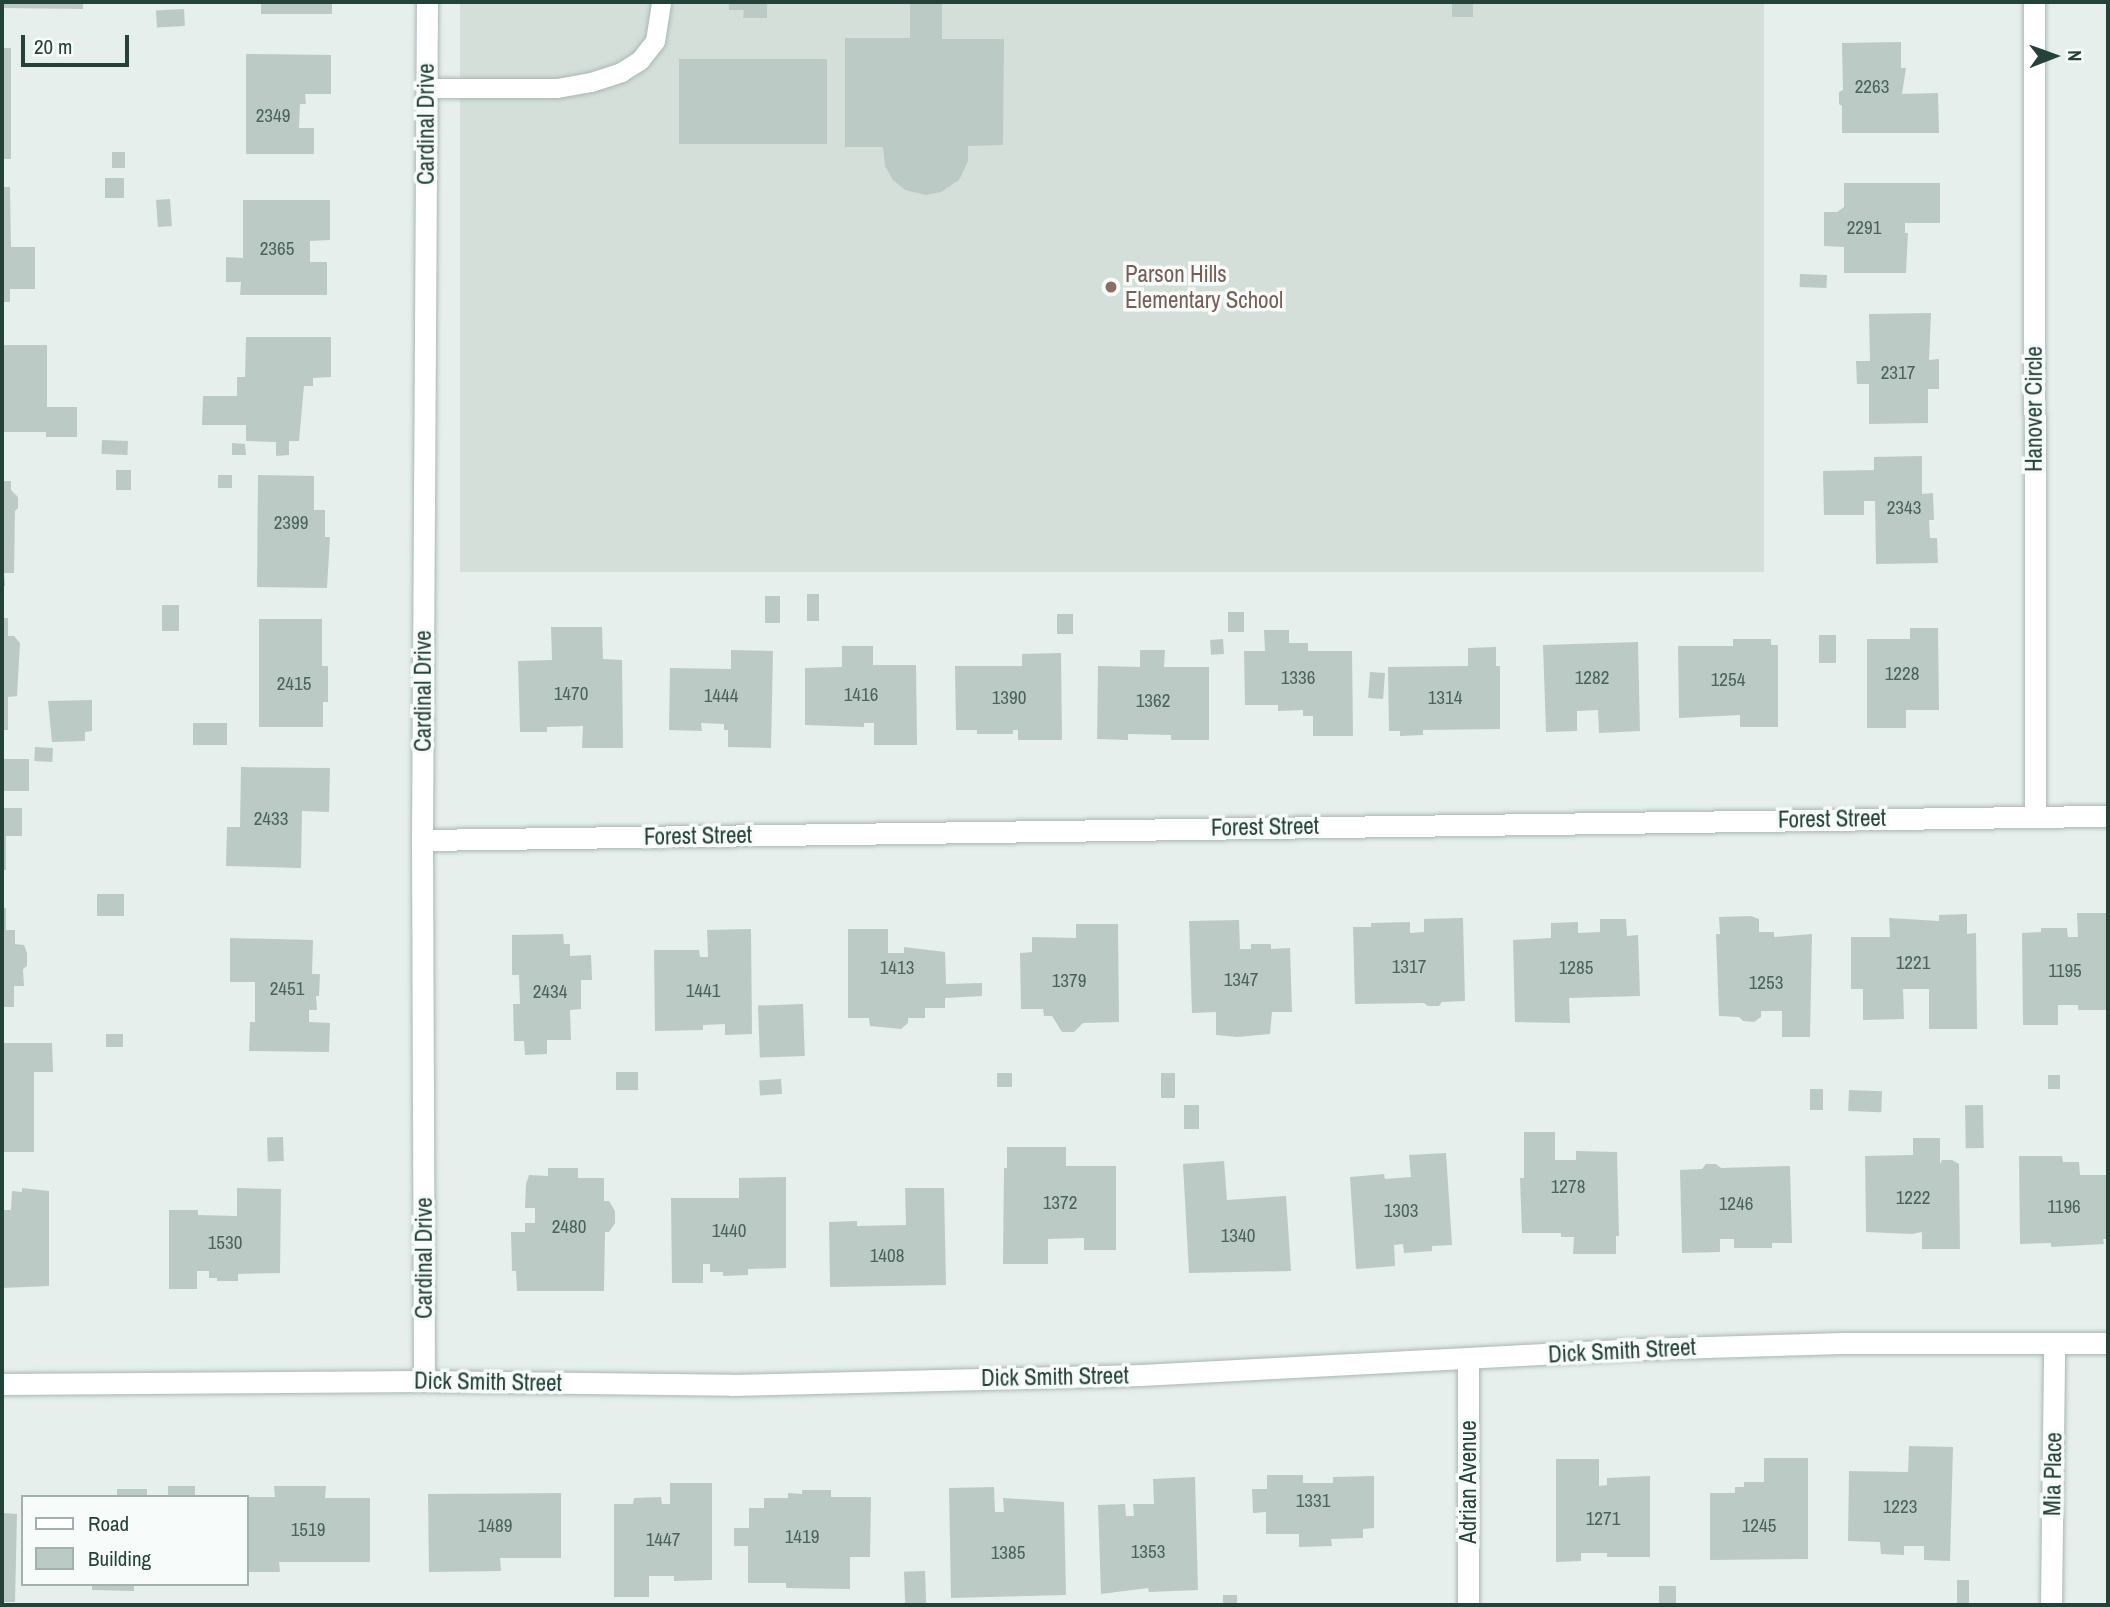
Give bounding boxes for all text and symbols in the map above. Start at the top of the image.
scale bar [24,21,133,65]
north arrow [2019,21,2089,91]
text: 20 m [34,32,72,61]
text: N [2062,50,2088,61]
street label: Cardinal Drive [412,63,440,185]
house number: 2263 [1855,76,1889,98]
house number: 2349 [256,105,290,127]
house number: 2291 [1847,217,1881,239]
house number: 2365 [260,238,294,260]
place label: Parson Hills Elementary School [1125,260,1283,314]
marker: Parson Hills Elementary School [1103,279,1119,295]
street label: Hanover Circle [2020,346,2048,472]
house number: 2317 [1881,362,1915,384]
house number: 2343 [1887,497,1921,519]
house number: 2399 [274,512,308,534]
street label: Cardinal Drive [409,630,437,752]
house number: 1228 [1885,663,1919,685]
house number: 1336 [1281,667,1315,689]
house number: 1282 [1575,667,1609,689]
house number: 1254 [1711,669,1745,691]
house number: 2415 [277,673,311,695]
house number: 1470 [554,683,588,705]
house number: 1416 [844,684,878,706]
house number: 1444 [704,685,738,707]
house number: 1390 [992,687,1026,709]
house number: 1314 [1428,687,1462,709]
house number: 1362 [1136,690,1170,712]
street label: Forest Street [1778,804,1886,834]
house number: 2433 [254,808,288,830]
street label: Forest Street [1211,812,1319,842]
street label: Forest Street [644,821,752,851]
house number: 1221 [1896,952,1930,974]
house number: 1317 [1392,956,1426,978]
house number: 1413 [880,957,914,979]
house number: 1285 [1559,957,1593,979]
house number: 1195 [2048,960,2082,982]
house number: 1347 [1224,969,1258,991]
house number: 1379 [1052,970,1086,992]
house number: 1253 [1749,972,1783,994]
house number: 2451 [270,978,304,1000]
house number: 1441 [686,980,720,1002]
house number: 2434 [533,981,567,1003]
house number: 1278 [1551,1176,1585,1198]
house number: 1222 [1896,1187,1930,1209]
house number: 1372 [1043,1192,1077,1214]
house number: 1246 [1719,1193,1753,1215]
house number: 1196 [2047,1196,2081,1218]
street label: Cardinal Drive [410,1197,438,1319]
house number: 1303 [1384,1200,1418,1222]
house number: 2480 [552,1216,586,1238]
house number: 1440 [712,1220,746,1242]
house number: 1340 [1221,1225,1255,1247]
house number: 1530 [208,1232,242,1254]
house number: 1408 [870,1245,904,1267]
street label: Dick Smith Street [1547,1333,1697,1369]
street label: Dick Smith Street [981,1362,1129,1392]
street label: Dick Smith Street [414,1367,562,1397]
street label: Adrian Avenue [1454,1420,1482,1544]
street label: Mia Place [2038,1432,2068,1516]
house number: 1331 [1296,1490,1330,1512]
legend [21,1495,248,1586]
house number: 1223 [1883,1496,1917,1518]
house number: 1271 [1586,1508,1620,1530]
text: Road [88,1509,129,1538]
house number: 1489 [478,1515,512,1537]
house number: 1245 [1742,1515,1776,1537]
house number: 1519 [291,1519,325,1541]
house number: 1419 [785,1526,819,1548]
house number: 1447 [646,1529,680,1551]
house number: 1353 [1131,1541,1165,1563]
house number: 1385 [991,1542,1025,1564]
text: Building [88,1544,151,1573]

